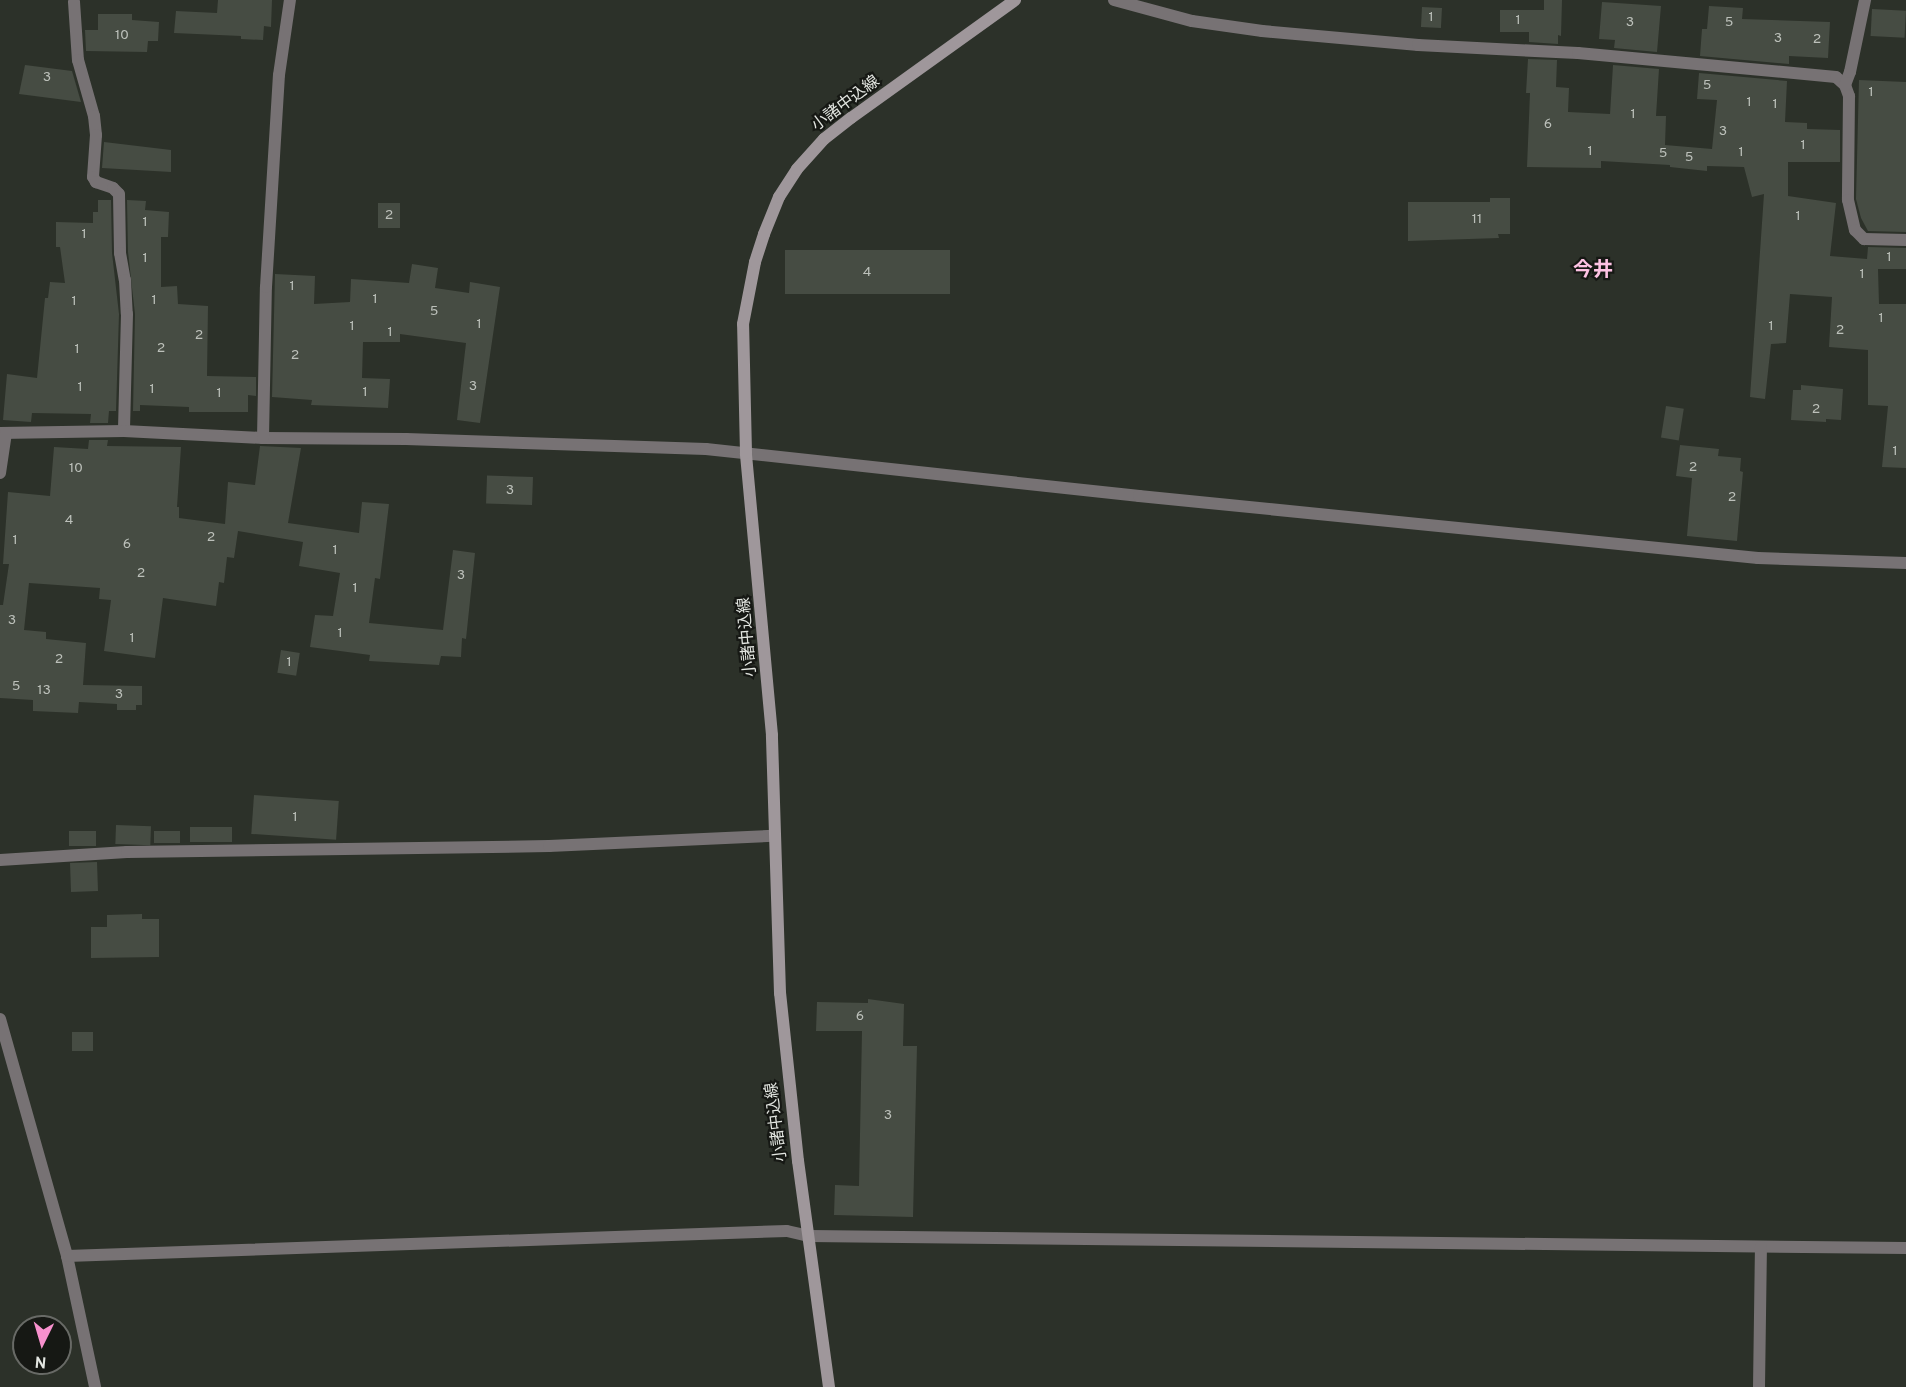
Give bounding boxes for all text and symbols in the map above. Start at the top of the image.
house number: 1 [1428,10,1434,26]
house number: 1 [1515,13,1521,29]
house number: 3 [1626,15,1634,31]
house number: 5 [1725,15,1733,31]
house number: 10 [115,28,129,44]
house number: 3 [1774,31,1782,47]
house number: 2 [1813,32,1821,48]
house number: 3 [43,70,51,86]
street label: 小諸中込線 [808,72,884,136]
house number: 5 [1703,78,1711,94]
house number: 1 [1868,85,1874,101]
house number: 1 [1746,95,1752,111]
house number: 1 [1772,97,1778,113]
house number: 1 [1630,107,1636,123]
house number: 6 [1544,117,1552,133]
house number: 3 [1719,124,1727,140]
house number: 1 [1800,138,1806,154]
house number: 1 [1587,144,1593,160]
house number: 1 [1738,145,1744,161]
house number: 5 [1659,146,1667,162]
house number: 5 [1685,150,1693,166]
house number: 2 [385,208,393,224]
house number: 1 [1795,209,1801,225]
house number: 11 [1472,212,1482,228]
house number: 1 [142,215,148,231]
house number: 1 [81,227,87,243]
house number: 1 [1886,250,1892,266]
house number: 1 [142,251,148,267]
district label: 今井 [1573,259,1613,283]
house number: 4 [863,265,871,281]
house number: 1 [1859,267,1865,283]
house number: 1 [289,279,295,295]
house number: 1 [372,292,378,308]
house number: 1 [151,293,157,309]
house number: 1 [71,294,77,310]
house number: 5 [430,304,438,320]
house number: 1 [1878,311,1884,327]
house number: 1 [476,317,482,333]
house number: 1 [349,319,355,335]
house number: 1 [1768,319,1774,335]
house number: 2 [1836,323,1844,339]
house number: 1 [387,325,393,341]
house number: 2 [195,328,203,344]
house number: 2 [157,341,165,357]
house number: 1 [74,342,80,358]
house number: 2 [291,348,299,364]
house number: 3 [469,379,477,395]
house number: 1 [77,380,83,396]
house number: 1 [149,382,155,398]
house number: 1 [362,385,368,401]
house number: 1 [216,386,222,402]
house number: 2 [1812,402,1820,418]
house number: 1 [1892,444,1898,460]
house number: 2 [1689,460,1697,476]
house number: 10 [69,461,83,477]
house number: 3 [506,483,514,499]
house number: 2 [1728,490,1736,506]
house number: 4 [65,513,73,529]
house number: 2 [207,530,215,546]
house number: 1 [12,533,18,549]
house number: 6 [123,537,131,553]
house number: 1 [332,543,338,559]
house number: 2 [137,566,145,582]
house number: 3 [457,568,465,584]
house number: 1 [352,581,358,597]
street label: 小諸中込線 [735,596,761,678]
house number: 3 [8,613,16,629]
house number: 1 [337,626,343,642]
house number: 1 [129,631,135,647]
house number: 2 [55,652,63,668]
house number: 1 [286,655,292,671]
house number: 5 [12,679,20,695]
house number: 13 [37,683,51,699]
house number: 3 [115,687,123,703]
house number: 1 [292,810,298,826]
house number: 6 [856,1009,864,1025]
street label: 小諸中込線 [763,1081,791,1163]
house number: 3 [884,1108,892,1124]
north arrow [12,1315,72,1375]
text: N [34,1350,47,1371]

